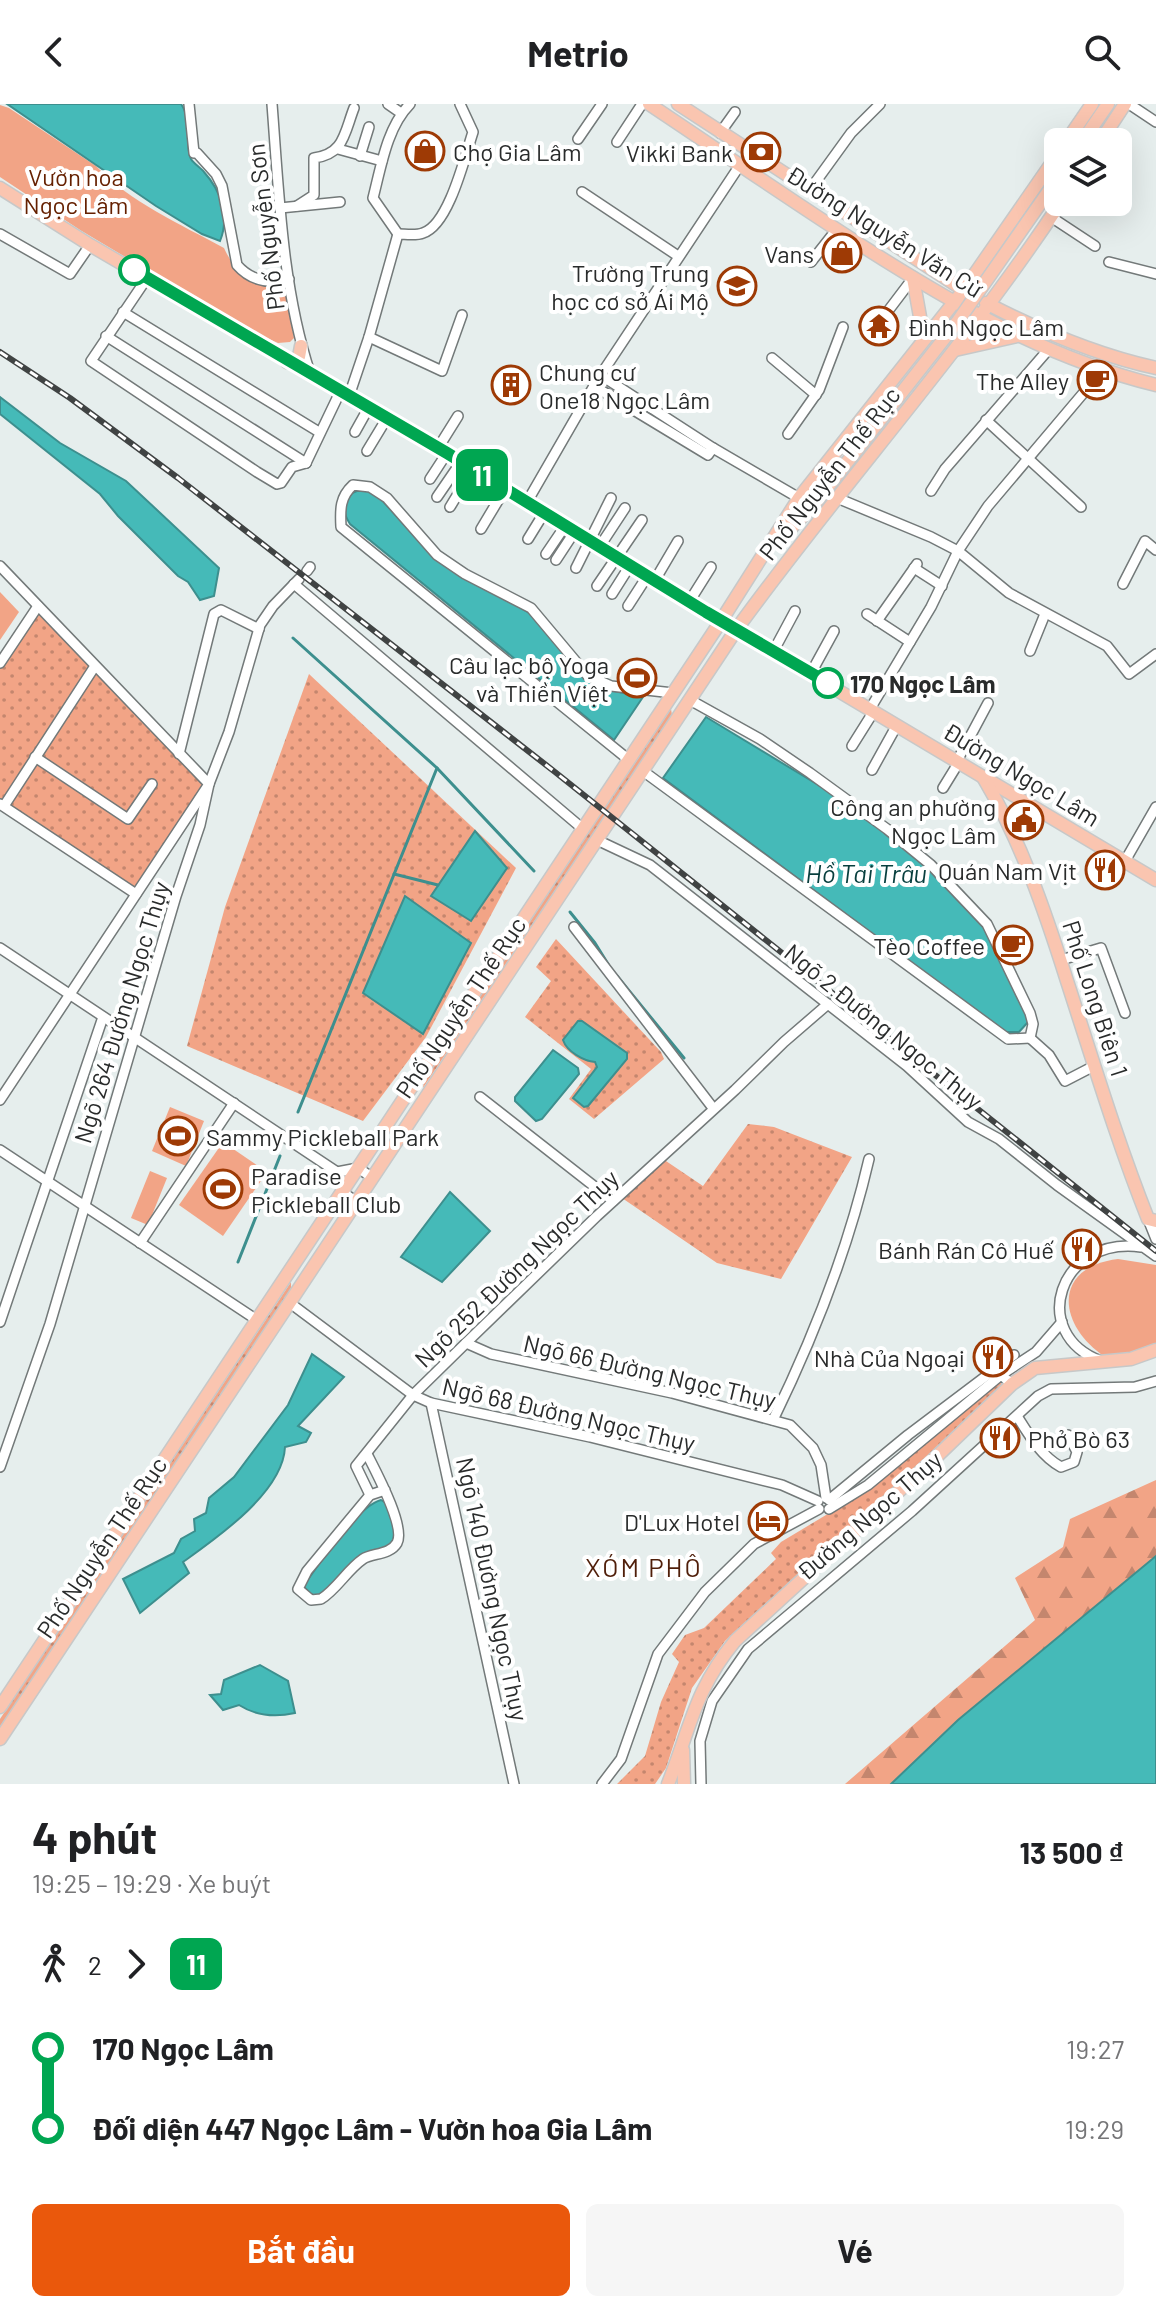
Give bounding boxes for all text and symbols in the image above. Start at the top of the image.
icon: back [32,30,76,74]
icon: search [1080,30,1124,74]
text: Metrio [527,31,629,74]
map controls [1044,128,1132,216]
button: layers [1044,128,1132,216]
shop icon: Chợ Gia Lâm [404,130,446,172]
bank icon: Vikki Bank [740,131,782,173]
place label: Chợ Gia Lâm [453,137,582,166]
place label: Vikki Bank [626,138,733,167]
street label: Phố Nguyễn Sơn [240,142,290,312]
street label: Đường Nguyễn Văn Cừ [781,159,989,304]
park label: Vườn hoa Ngọc Lâm [24,162,128,219]
shop icon: Vans [821,232,863,274]
place label: Vans [764,239,814,268]
unlabelled marker [119,255,149,285]
place label: Trường Trung học cơ sở Ái Mộ [551,258,709,315]
school or university icon: Trường Trung học cơ sở Ái Mộ [716,265,758,307]
temple icon: Đình Ngọc Lâm [858,305,900,347]
place label: Đình Ngọc Lâm [907,312,1064,341]
place label: Chung cư One18 Ngọc Lâm [539,357,710,414]
cafe icon: The Alley [1076,359,1118,401]
building icon: Chung cư One18 Ngọc Lâm [490,364,532,406]
place label: The Alley [976,366,1069,395]
street label: Phố Nguyễn Thế Rục [752,381,906,565]
line badge: 11 [446,449,518,501]
text: 11 [472,458,492,492]
place label: Câu lạc bộ Yoga và Thiền Việt [449,650,609,707]
sports icon: Câu lạc bộ Yoga và Thiền Việt [616,657,658,699]
marker: 170 Ngọc Lâm [813,668,843,698]
place label: 170 Ngọc Lâm [850,669,996,698]
street label: Đường Ngọc Lâm [939,716,1105,832]
place label: Công an phường Ngọc Lâm [830,792,996,849]
public building icon: Công an phường Ngọc Lâm [1003,799,1045,841]
restaurant icon: Quán Nam Vịt [1084,849,1126,891]
place label: Quán Nam Vịt [938,856,1077,885]
water label: Hồ Tai Trâu [805,857,927,888]
street label: Ngõ 264 Đường Ngọc Thụy [67,878,175,1146]
street label: Phố Nguyễn Thế Rục [389,911,531,1103]
street label: Phố Long Biên 1 [1057,916,1135,1080]
cafe icon: Tèo Coffee [992,924,1034,966]
place label: Tèo Coffee [873,931,985,960]
street label: Ngõ 2 Đường Ngọc Thụy [779,937,989,1115]
sports icon: Sammy Pickleball Park [157,1115,199,1157]
place label: Sammy Pickleball Park [206,1122,439,1151]
place label: Paradise Pickleball Club [251,1161,401,1218]
street label: Ngõ 252 Đường Ngọc Thụy [408,1163,624,1373]
sports icon: Paradise Pickleball Club [202,1168,244,1210]
restaurant icon: Bánh Rán Cô Huế [1061,1228,1103,1270]
place label: Bánh Rán Cô Huế [878,1235,1054,1264]
street label: Ngõ 66 Đường Ngọc Thụy [521,1328,779,1414]
restaurant icon: Nhà Của Ngoại [972,1336,1014,1378]
place label: Nhà Của Ngoại [814,1343,965,1372]
street label: Ngõ 68 Đường Ngọc Thụy [440,1371,698,1457]
restaurant icon: Phở Bò 63 [979,1417,1021,1459]
place label: Phở Bò 63 [1028,1424,1130,1453]
street label: Đường Ngọc Thụy [791,1444,947,1586]
street label: Phố Nguyễn Thế Rục [30,1451,172,1643]
street label: Ngõ 140 Đường Ngọc Thụy [451,1454,535,1724]
hotel icon: D'Lux Hotel [747,1500,789,1542]
place label: D'Lux Hotel [624,1507,740,1536]
district label: XÓM PHÔ [585,1551,703,1582]
text: 4 phút [32,1810,157,1863]
text: 13 500 ₫ [1019,1834,1124,1870]
text: 19:25 – 19:29 · Xe buýt [32,1867,271,1898]
icon: walk [32,1942,76,1986]
icon: forward [114,1942,158,1986]
text: 11 [186,1947,206,1981]
text: 2 [88,1949,102,1980]
text: 170 Ngọc Lâm [92,2030,274,2066]
text: 19:27 [1066,2033,1124,2064]
text: Đối diện 447 Ngọc Lâm - Vườn hoa Gia Lâm [92,2110,652,2146]
text: 19:29 [1065,2113,1124,2144]
button: Bắt đầu [32,2204,570,2296]
button: Vé [586,2204,1124,2296]

